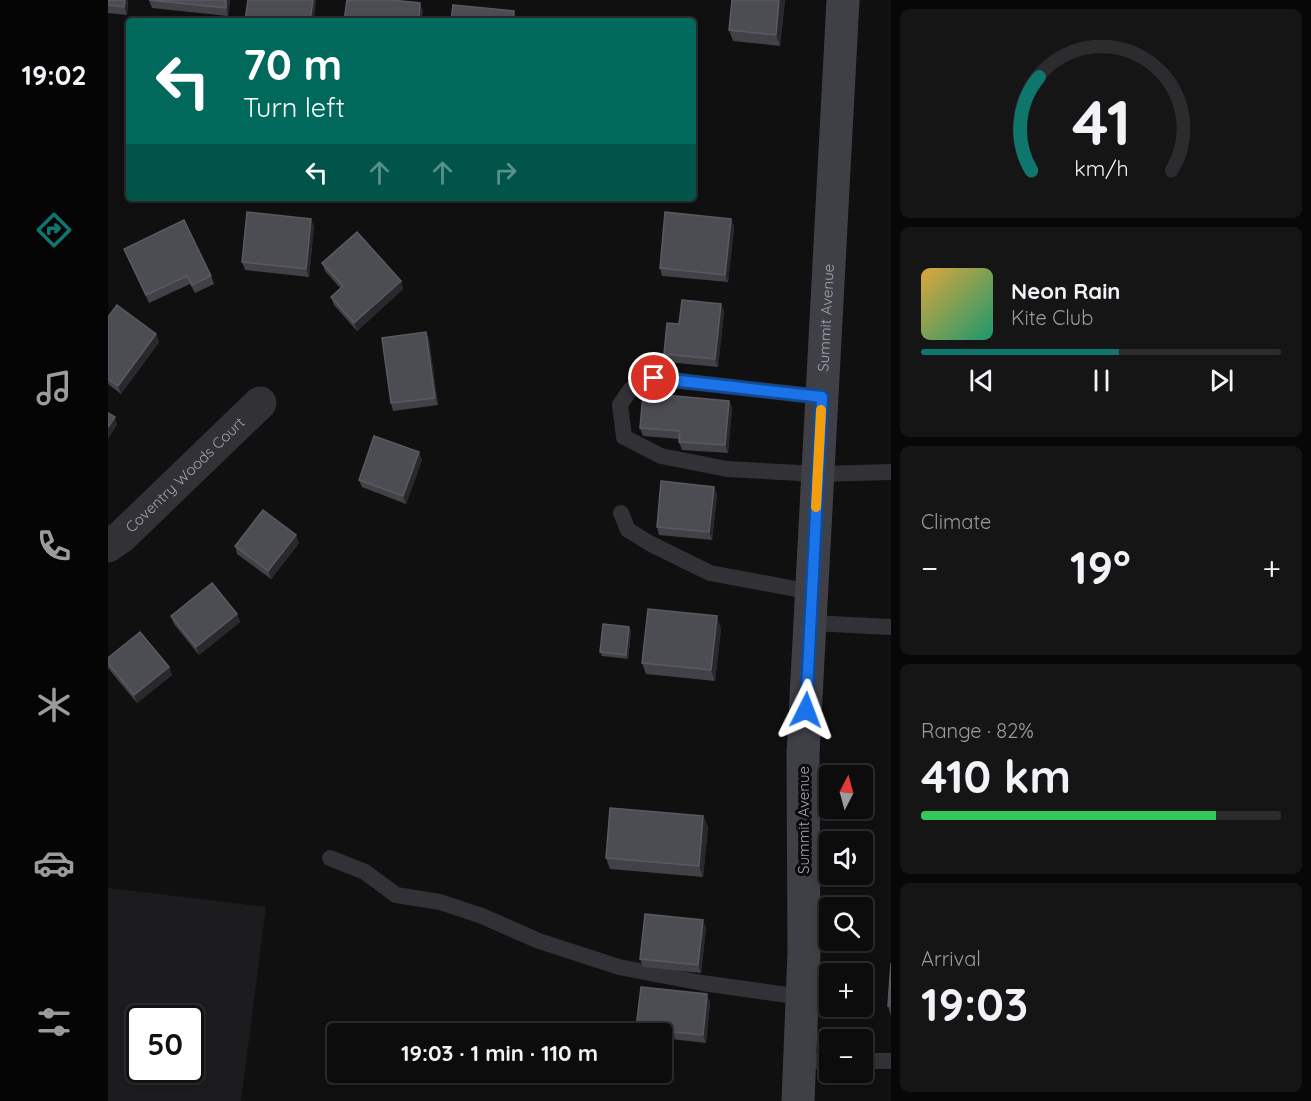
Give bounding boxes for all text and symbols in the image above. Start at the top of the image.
text: 70 m [243,38,342,91]
icon: left [144,42,222,120]
text: 19:02 [21,58,87,92]
text: 41 [1071,83,1131,161]
text: Turn left [243,90,345,124]
text: km/h [1074,155,1128,181]
icon: left [300,156,333,189]
icon: ahead [363,156,396,189]
icon: ahead [426,156,459,189]
icon: right [489,156,522,189]
icon: directions [33,209,75,251]
street label: Summit Avenue [813,263,838,372]
text: Neon Rain [1011,277,1120,305]
text: Kite Club [1011,305,1093,330]
pin [628,352,679,403]
icon: arrive [637,361,670,394]
icon: previous [965,364,998,397]
icon: pause [1085,364,1118,397]
icon: next [1205,364,1238,397]
icon: music [33,367,75,409]
street label: Coventry Woods Court [121,413,248,537]
text: Climate [921,509,991,534]
icon: phone [33,525,75,567]
text: 19° [1070,539,1131,595]
text: − [921,547,938,588]
text: + [1262,547,1281,588]
position arrow [774,678,838,742]
icon: climate [33,684,75,726]
text: Range · 82% [921,718,1034,743]
text: 410 km [921,748,1071,804]
north arrow [819,765,873,819]
map controls [819,765,873,1083]
street label: Summit Avenue [794,766,813,874]
button: sound [819,831,873,885]
icon: car [33,842,75,884]
button: search [819,897,873,951]
text: Arrival [921,946,981,971]
button: + [819,963,873,1017]
text: 19:03 [921,976,1028,1032]
icon: filters [33,1001,75,1043]
speed limit sign: 50 [126,1005,204,1083]
button: − [819,1029,873,1083]
text: 19:03 · 1 min · 110 m [401,1039,598,1067]

